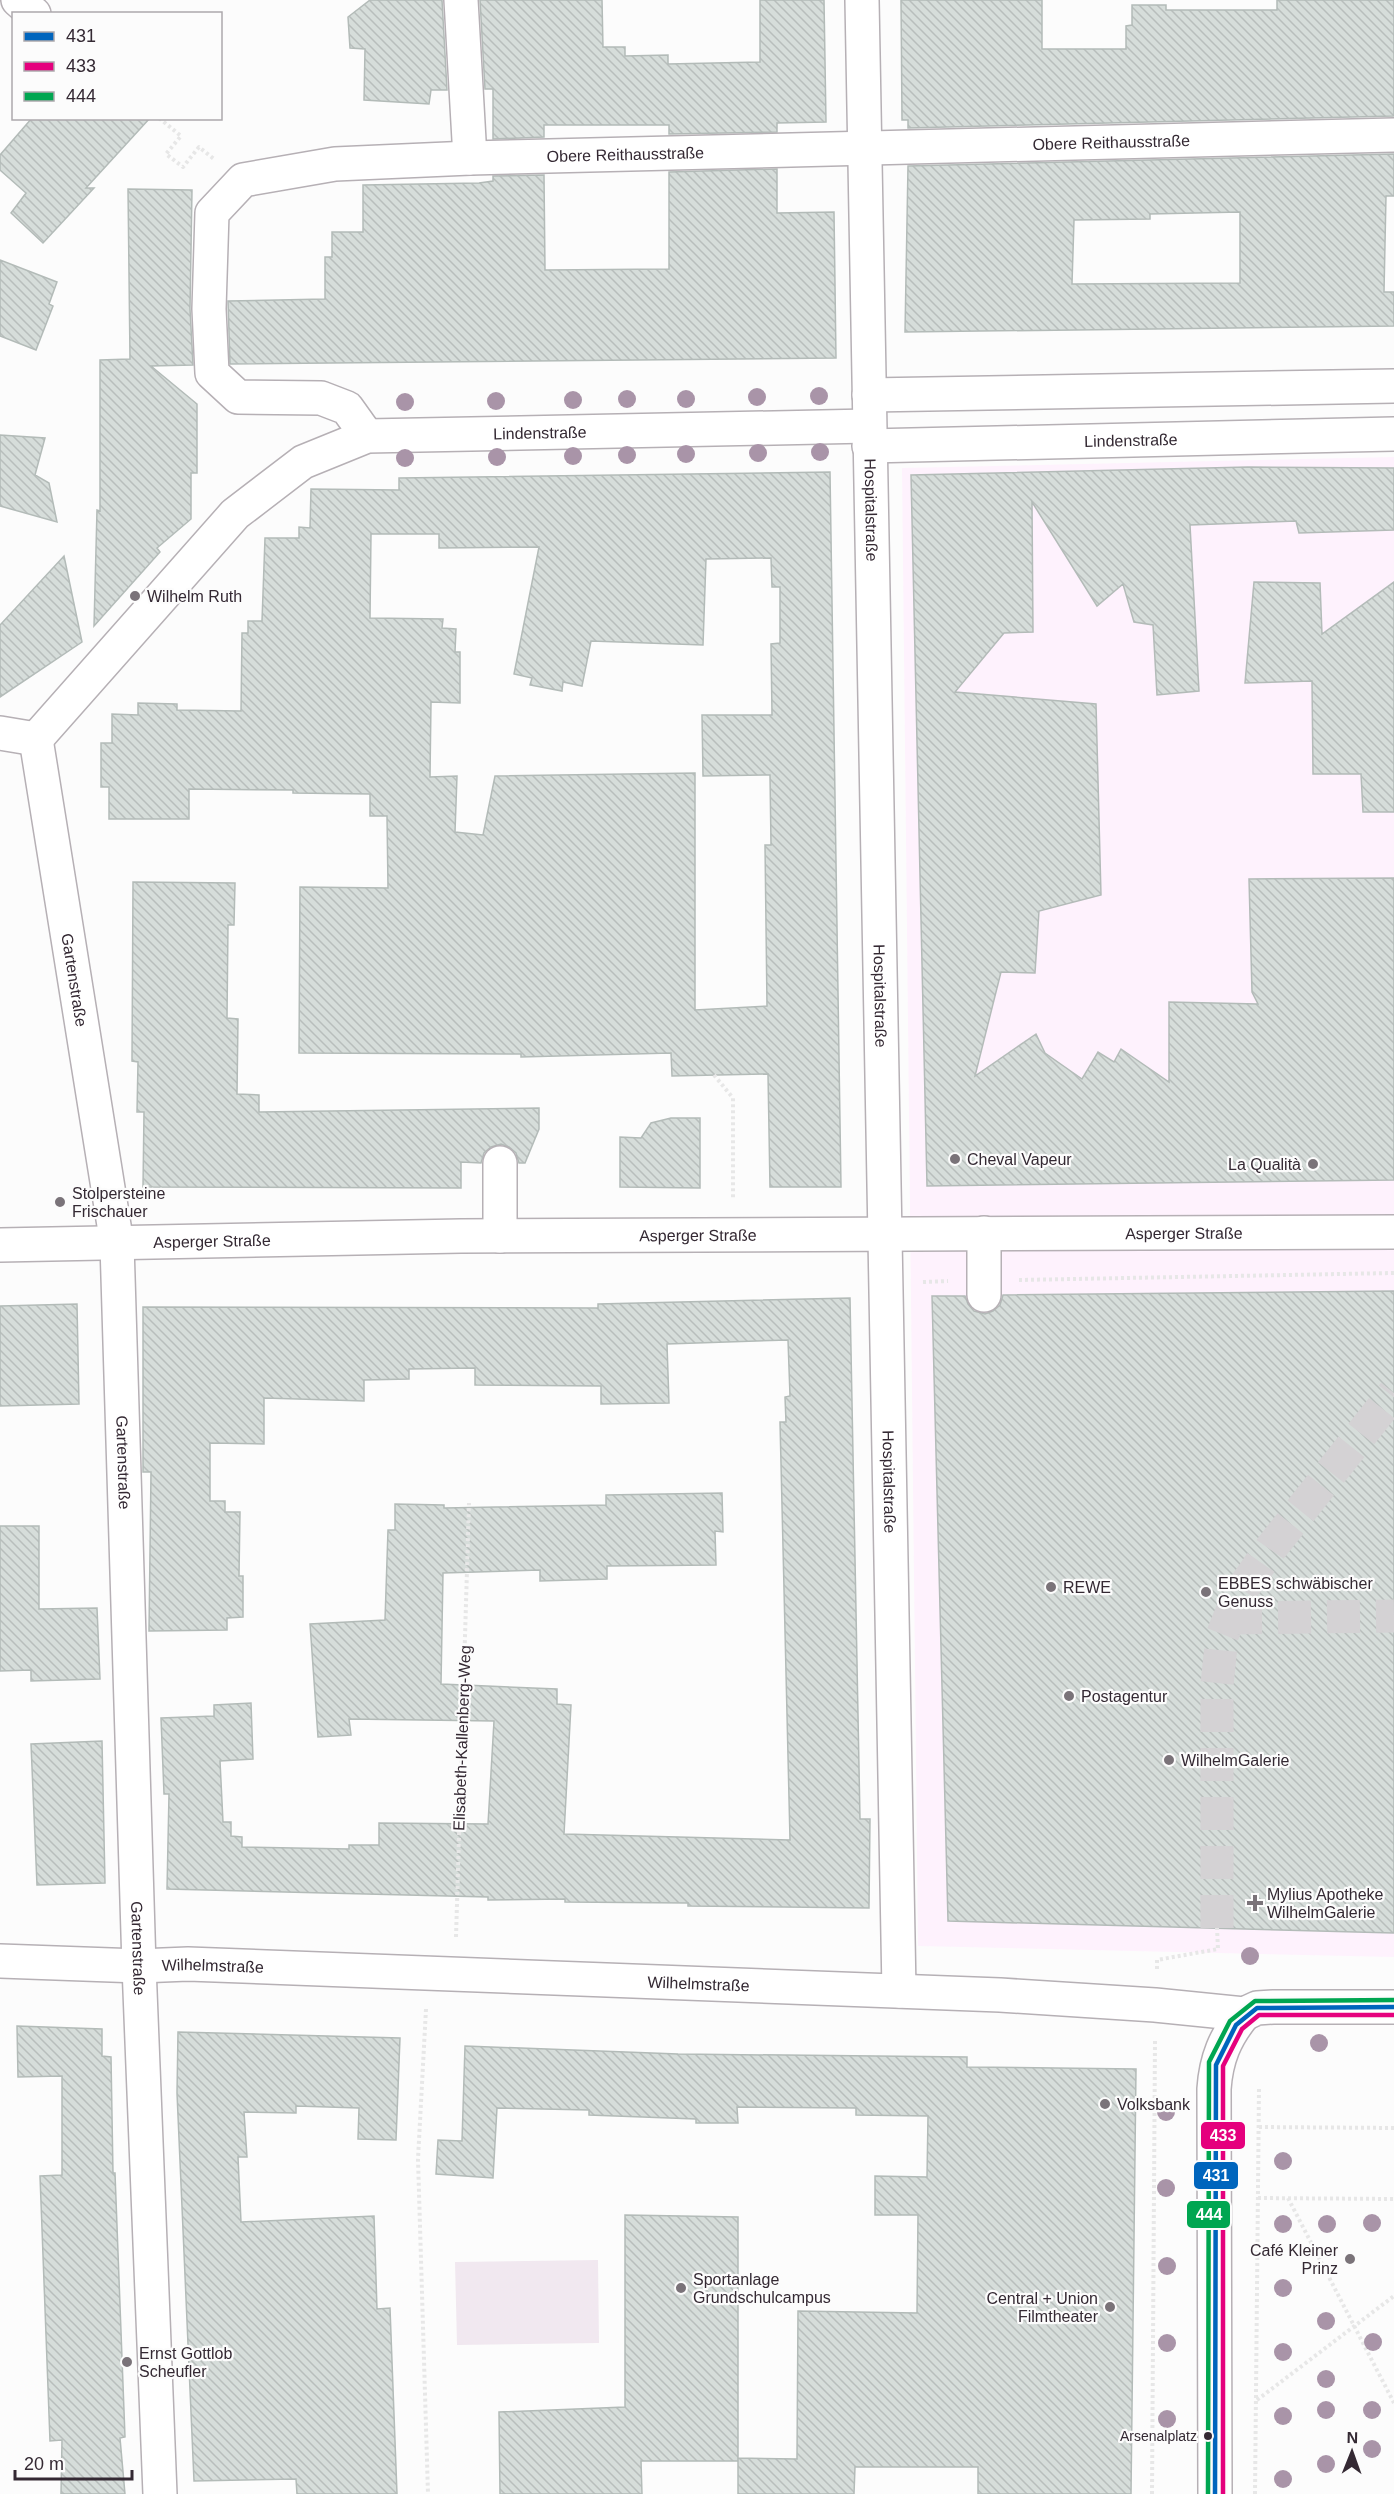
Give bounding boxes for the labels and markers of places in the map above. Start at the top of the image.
place label: Wilhelm Ruth [147,588,242,605]
marker: Wilhelm Ruth [128,589,142,603]
place label: Cheval Vapeur [967,1151,1072,1168]
marker: Cheval Vapeur [948,1152,962,1166]
place label: La Qualità [1228,1156,1301,1173]
marker: La Qualità [1306,1157,1320,1171]
place label: Stolpersteine Frischauer [72,1185,165,1220]
marker: Stolpersteine Frischauer [53,1195,67,1209]
place label: EBBES schwäbischer Genuss [1218,1575,1373,1610]
place label: REWE [1063,1579,1111,1596]
marker: REWE [1044,1580,1058,1594]
marker: EBBES schwäbischer Genuss [1199,1585,1213,1599]
place label: Postagentur [1081,1688,1168,1705]
marker: Postagentur [1062,1689,1076,1703]
place label: WilhelmGalerie [1181,1752,1290,1769]
marker: WilhelmGalerie [1162,1753,1176,1767]
place label: Mylius Apotheke WilhelmGalerie [1267,1886,1384,1921]
marker: Mylius Apotheke WilhelmGalerie [1248,1896,1262,1910]
place label: Volksbank [1117,2096,1191,2113]
marker: Volksbank [1098,2097,1112,2111]
place label: Café Kleiner Prinz [1250,2242,1339,2277]
marker: Café Kleiner Prinz [1343,2252,1357,2266]
place label: Sportanlage Grundschulcampus [693,2271,831,2306]
marker: Sportanlage Grundschulcampus [674,2281,688,2295]
place label: Central + Union Filmtheater [986,2290,1099,2325]
marker: Central + Union Filmtheater [1103,2300,1117,2314]
place label: Ernst Gottlob Scheufler [139,2345,232,2380]
marker: Ernst Gottlob Scheufler [120,2355,134,2369]
place label: Arsenalplatz [1120,2428,1197,2444]
marker: Arsenalplatz [1202,2430,1214,2442]

